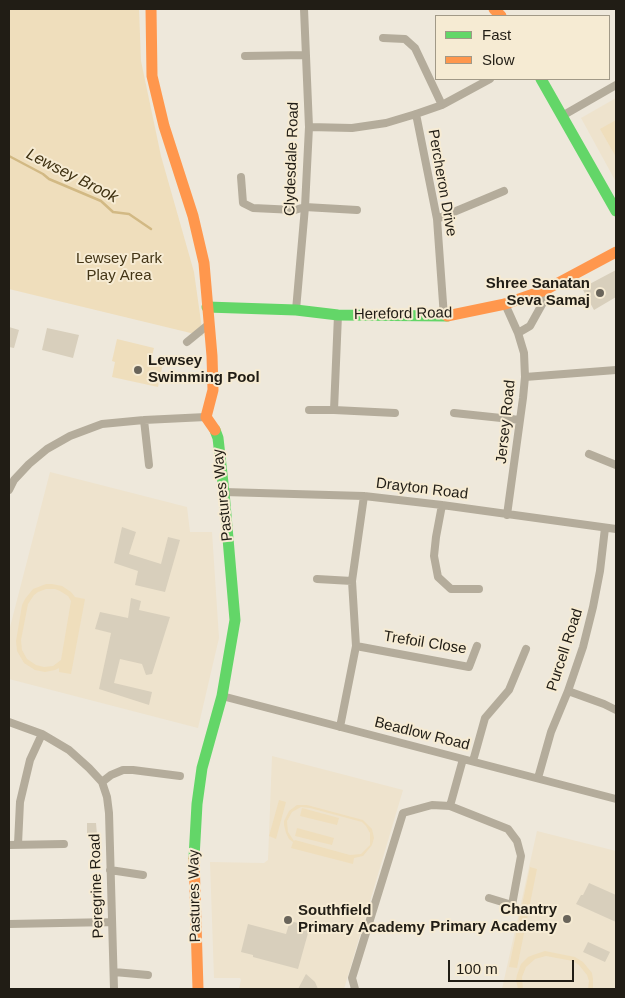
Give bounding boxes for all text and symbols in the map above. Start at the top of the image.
legend [435,15,610,80]
text: Fast [482,26,511,43]
text: Slow [482,51,515,68]
street label: Clydesdale Road [281,102,303,216]
street label: Percheron Drive [424,128,460,238]
water label: Lewsey Brook [23,145,121,207]
park label: Lewsey Park Play Area [76,250,162,285]
place label: Shree Sanatan Seva Samaj [486,275,590,310]
marker: Shree Sanatan Seva Samaj [594,287,606,299]
street label: Hereford Road [354,304,452,324]
place label: Lewsey Swimming Pool [148,352,260,387]
marker: Lewsey Swimming Pool [132,364,144,376]
street label: Jersey Road [493,379,519,465]
street label: Pastures Way [209,448,237,542]
street label: Drayton Road [375,474,469,504]
street label: Purcell Road [543,606,587,694]
street label: Trefoil Close [382,628,468,658]
street label: Beadlow Road [372,713,472,755]
street label: Peregrine Road [86,833,108,939]
street label: Pastures Way [185,849,205,943]
place label: Chantry Primary Academy [430,901,557,936]
place label: Southfield Primary Academy [298,902,425,937]
marker: Chantry Primary Academy [561,913,573,925]
marker: Southfield Primary Academy [282,914,294,926]
scale bar [450,950,576,982]
text: 100 m [456,960,498,977]

